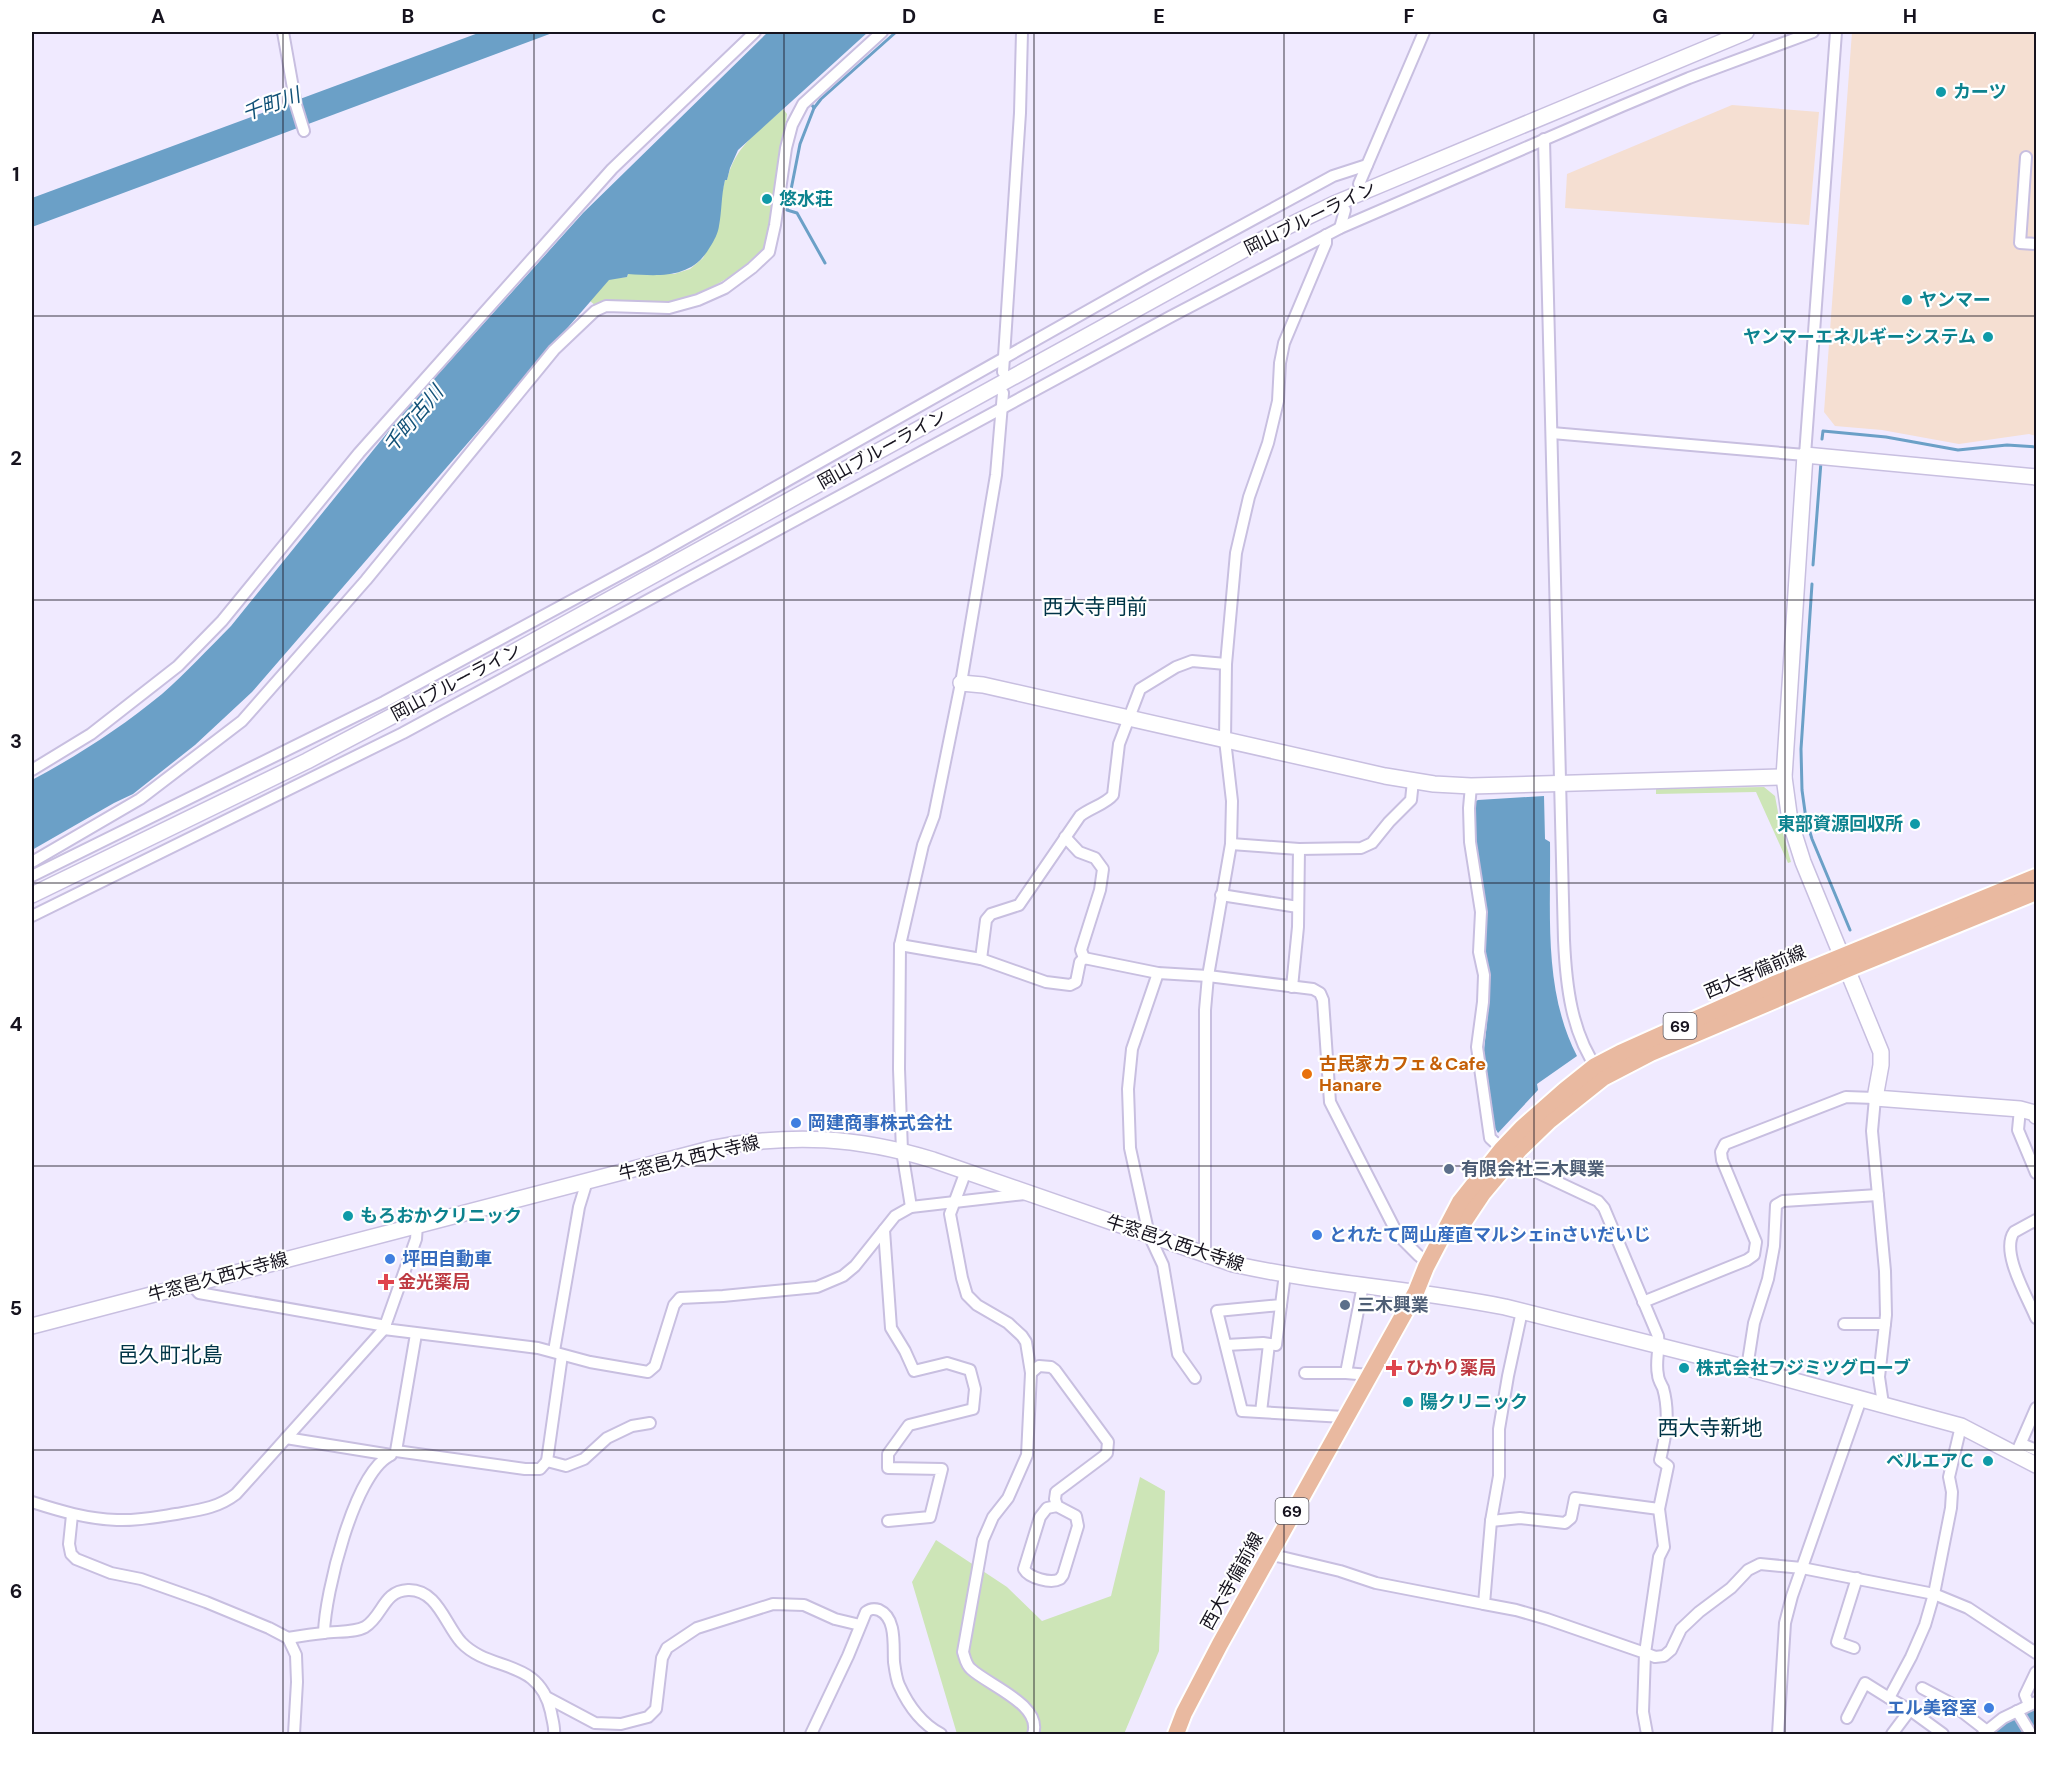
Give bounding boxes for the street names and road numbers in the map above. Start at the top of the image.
street label: 岡山ブルーライン [1240,176,1380,260]
street label: 岡山ブルーライン [813,404,951,494]
street label: 岡山ブルーライン [387,638,525,726]
street label: 西大寺備前線 [1701,940,1809,1004]
road number: 69 [1664,1013,1696,1039]
street label: 牛窓邑久西大寺線 [616,1130,762,1186]
street label: 牛窓邑久西大寺線 [1103,1209,1247,1277]
street label: 牛窓邑久西大寺線 [145,1247,291,1307]
road number: 69 [1276,1498,1308,1524]
street label: 西大寺備前線 [1195,1528,1269,1634]

